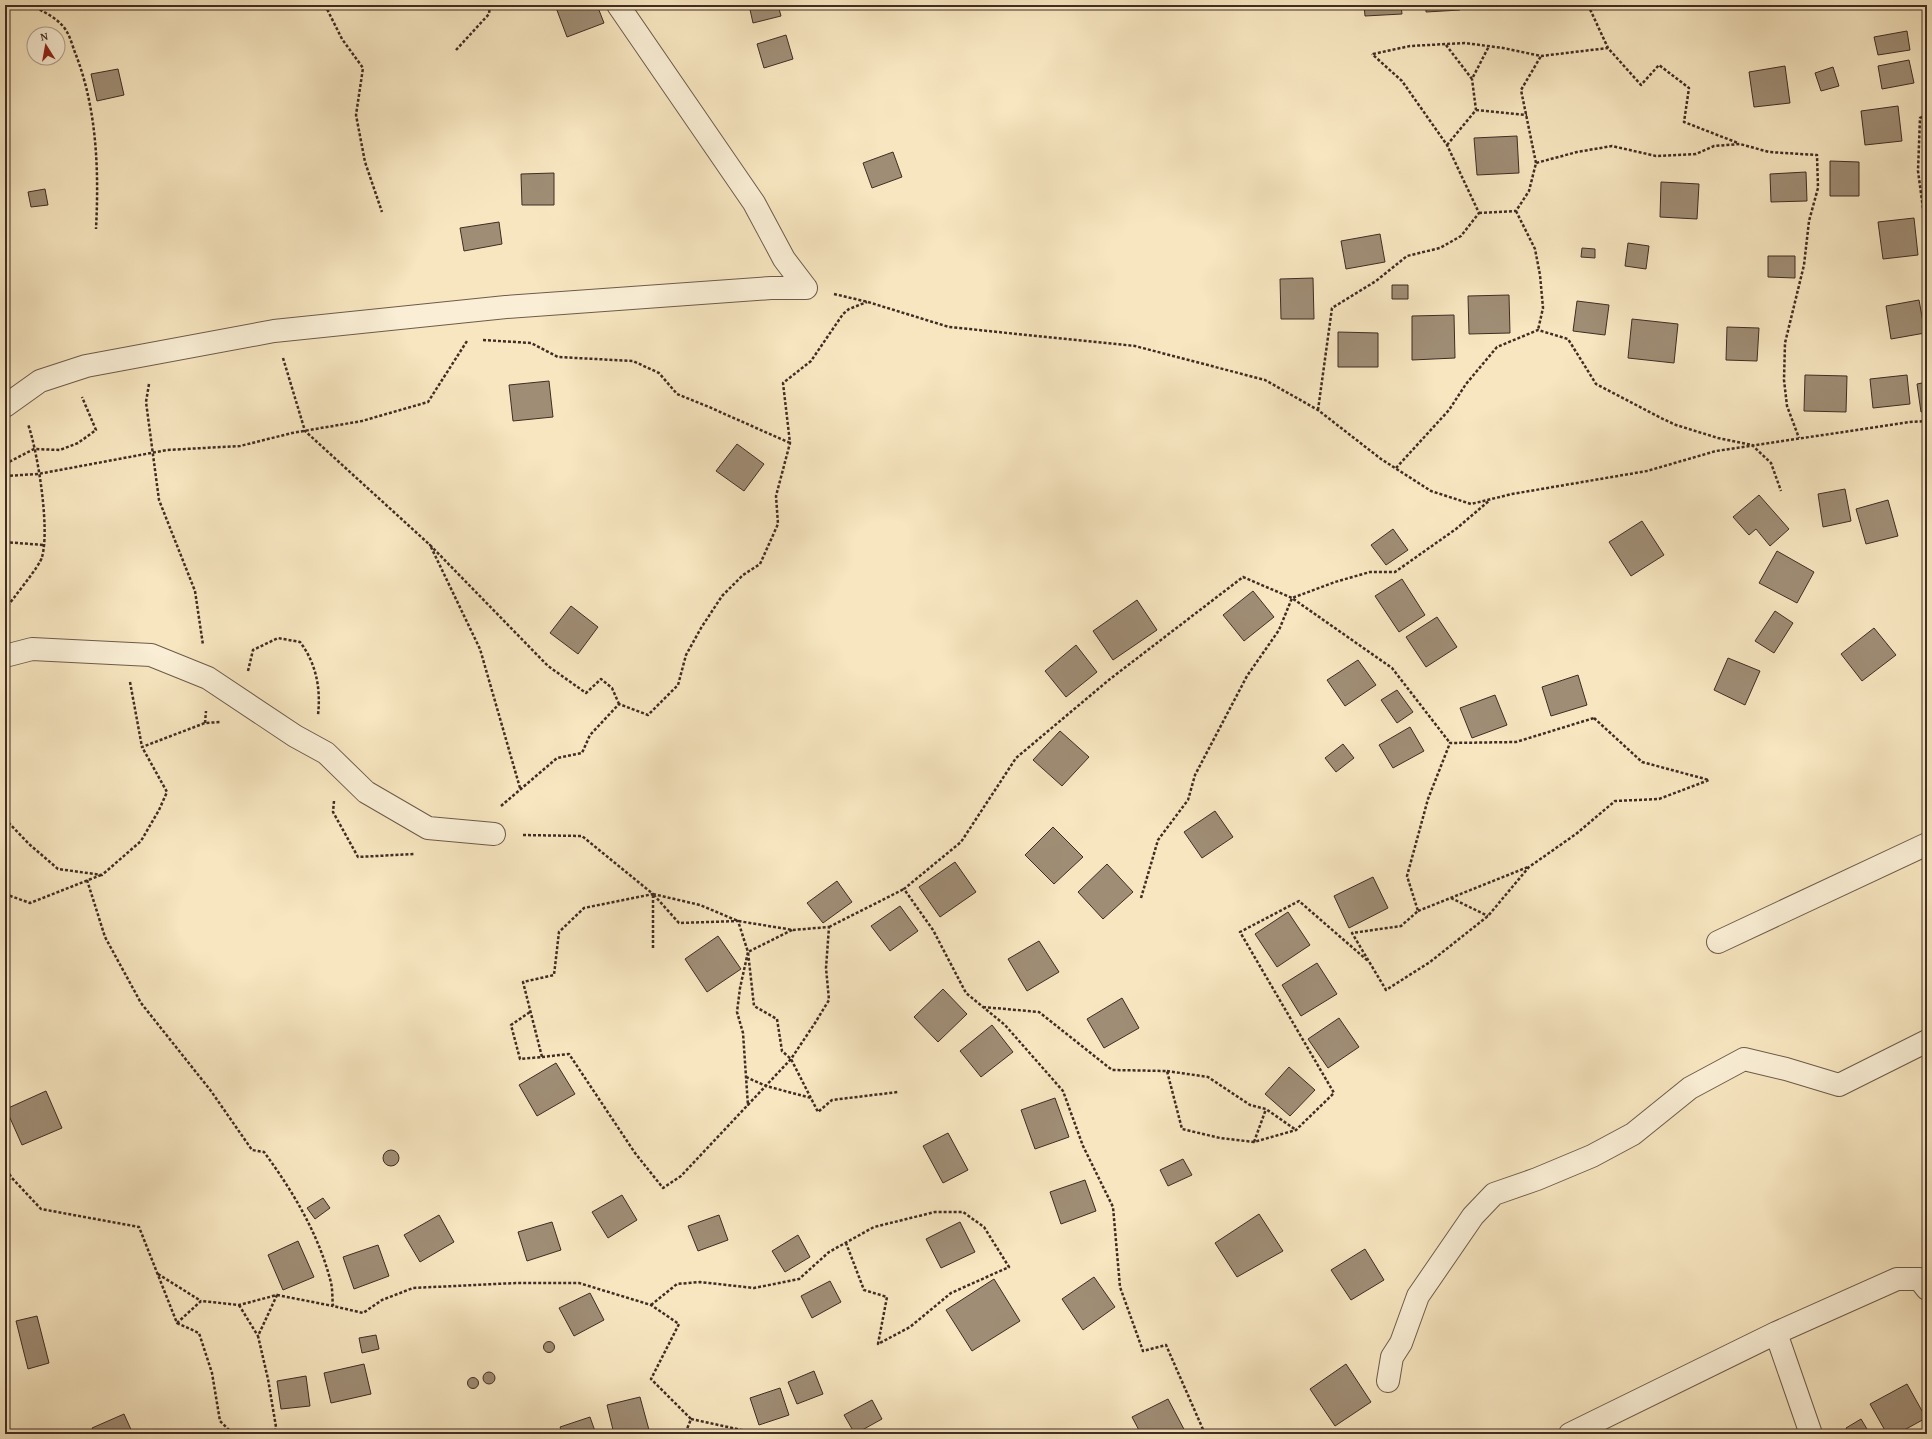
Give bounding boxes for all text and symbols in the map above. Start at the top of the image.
north arrow [26,26,66,66]
text: N [39,28,50,45]

